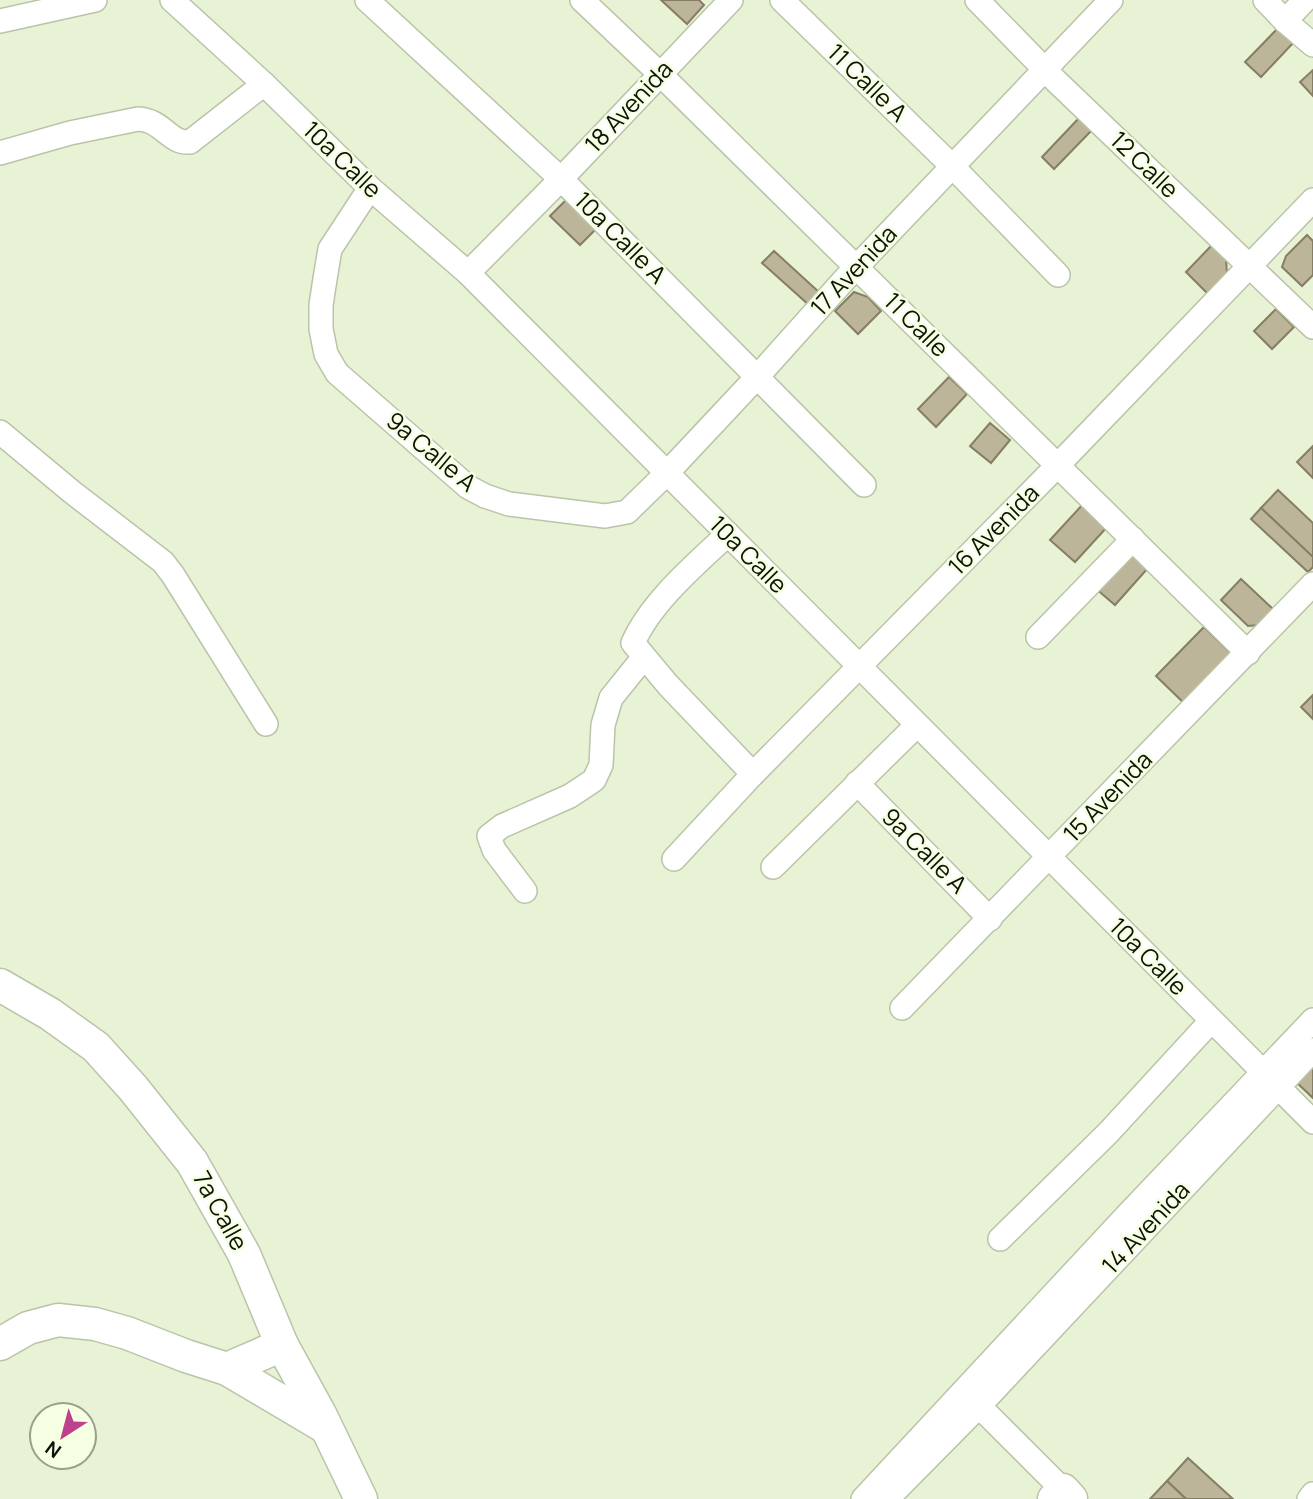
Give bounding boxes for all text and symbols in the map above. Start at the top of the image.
street label: 11 Calle A [821,36,915,128]
street label: 18 Avenida [577,53,679,159]
street label: 10a Calle [296,113,390,205]
street label: 12 Calle [1104,123,1187,205]
street label: 10a Calle A [568,184,674,290]
street label: 17 Avenida [802,217,904,323]
street label: 11 Calle [877,284,957,364]
street label: 9a Calle A [380,403,484,498]
street label: 16 Avenida [940,476,1046,582]
street label: 10a Calle [703,508,795,600]
street label: 15 Avenida [1055,743,1159,849]
street label: 9a Calle A [875,800,975,900]
street label: 10a Calle [1103,910,1195,1002]
street label: 7a Calle [186,1165,257,1256]
street label: 14 Avenida [1093,1174,1196,1280]
north arrow [28,1401,98,1471]
text: N [40,1435,66,1464]

